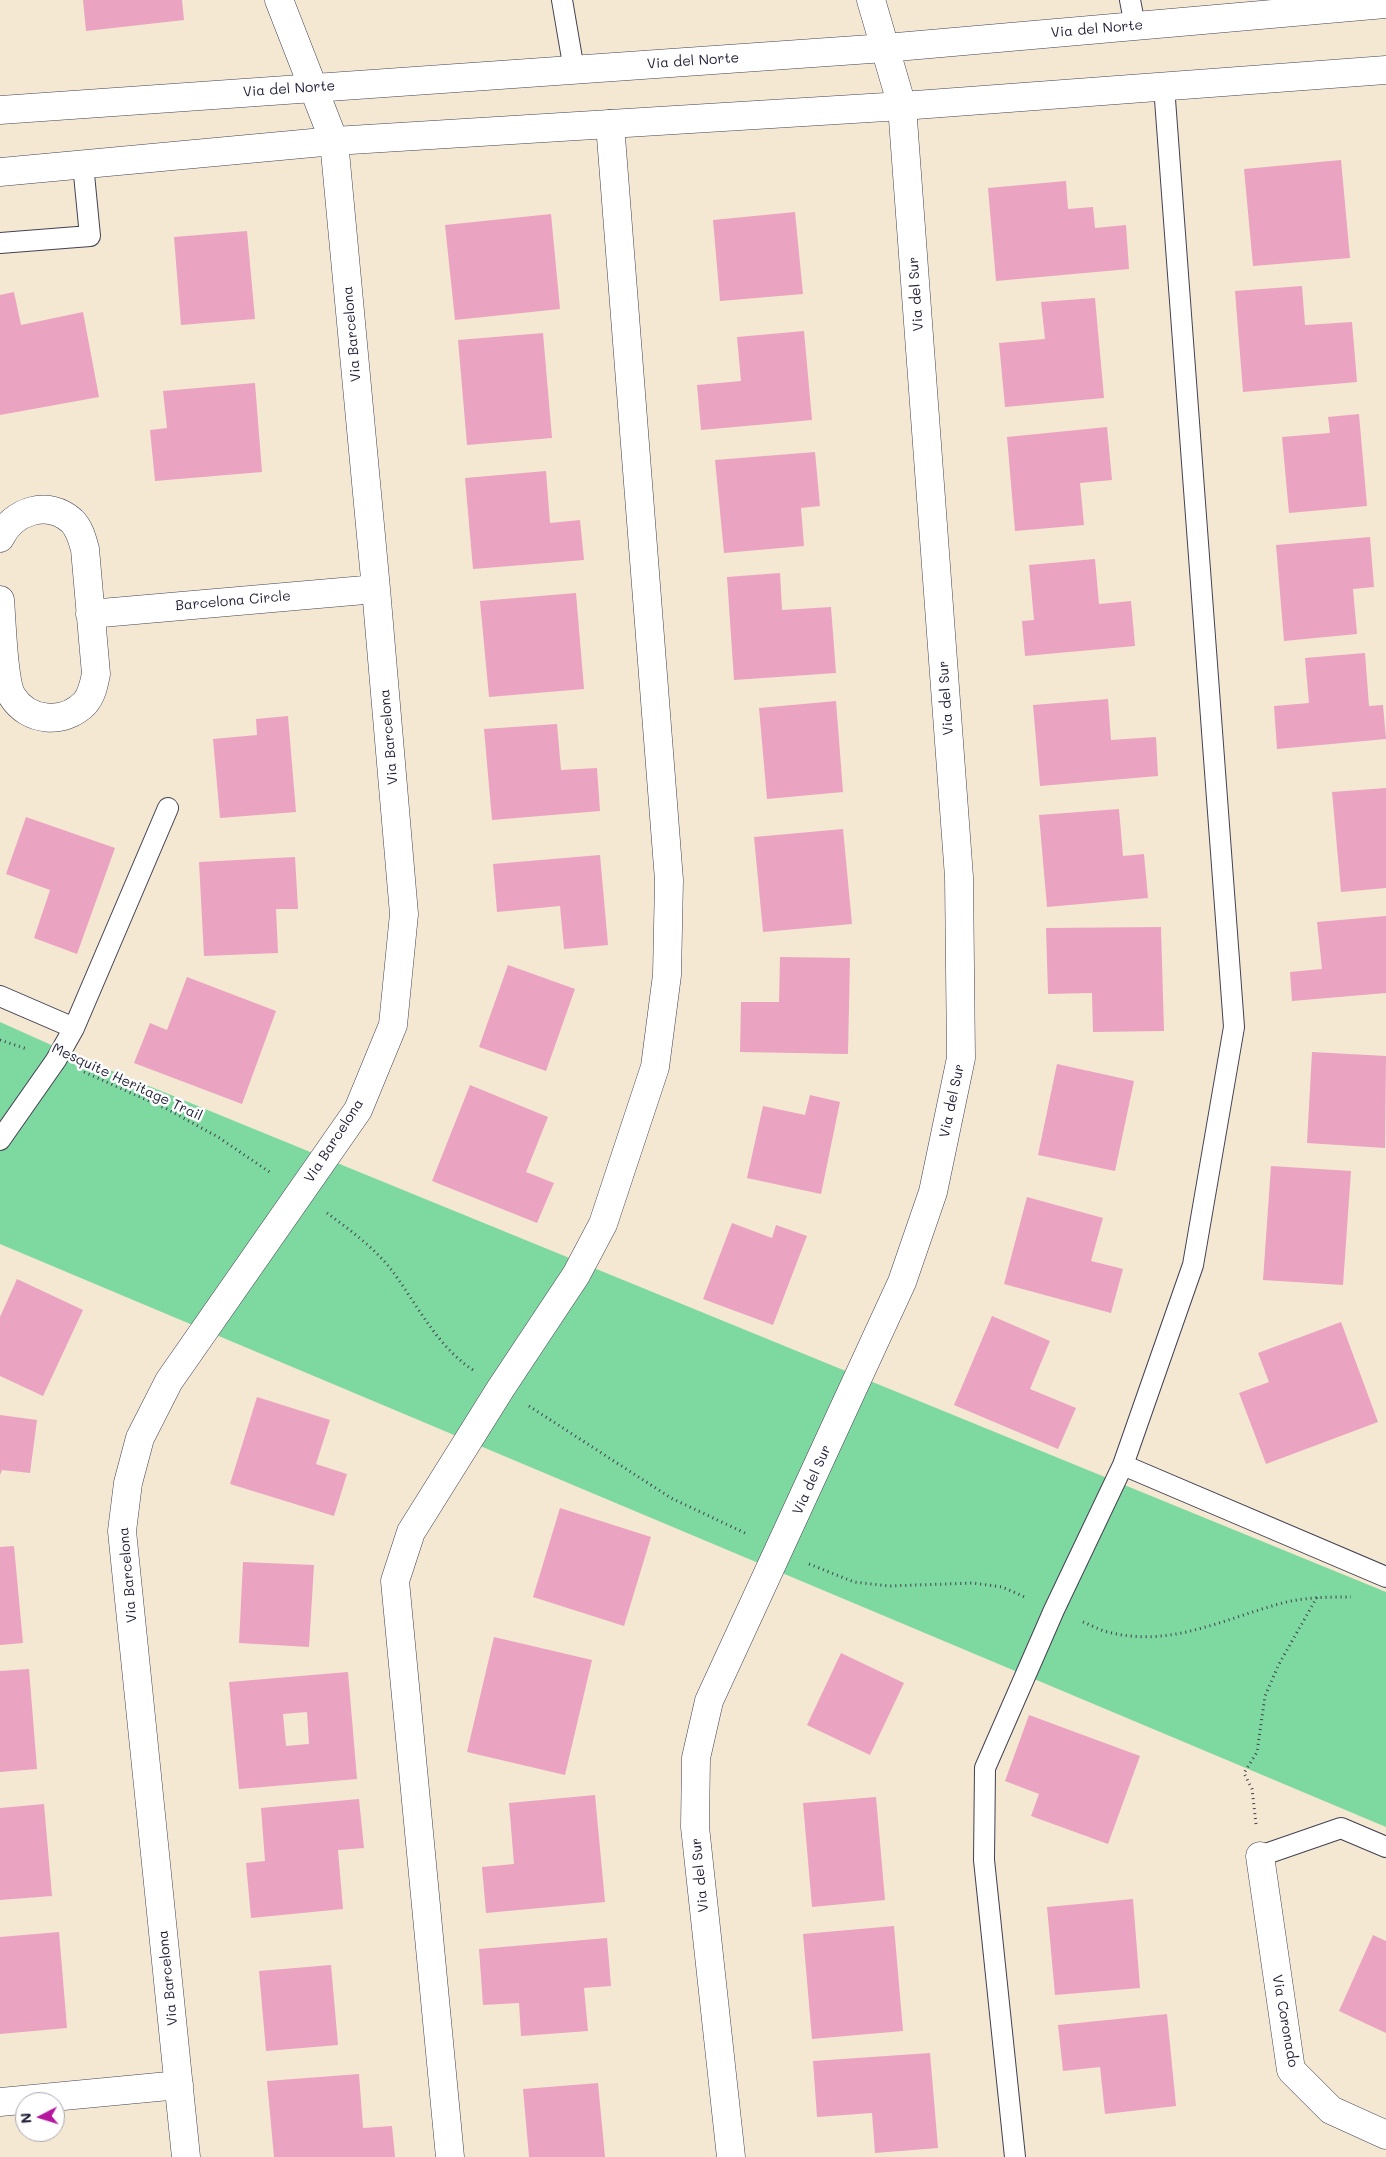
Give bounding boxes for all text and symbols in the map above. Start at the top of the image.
street label: Via del Norte [1050,17,1144,41]
street label: Via del Norte [646,49,740,73]
street label: Via del Norte [242,77,336,101]
street label: Via del Sur [905,256,927,332]
street label: Via Barcelona [339,285,365,383]
street label: Barcelona Circle [175,588,291,614]
street label: Via del Sur [935,660,957,736]
street label: Via Barcelona [376,688,402,786]
street label: Mesquite Heritage Trail [49,1040,205,1124]
street label: Via del Sur [936,1063,968,1139]
street label: Via Barcelona [301,1096,367,1186]
street label: Via del Sur [789,1443,835,1517]
street label: Via Barcelona [115,1526,141,1624]
street label: Via del Sur [688,1837,712,1913]
street label: Via Barcelona [155,1929,181,2027]
street label: Via Coronado [1269,1973,1301,2069]
north arrow [15,2092,65,2142]
text: N [16,2112,35,2124]

